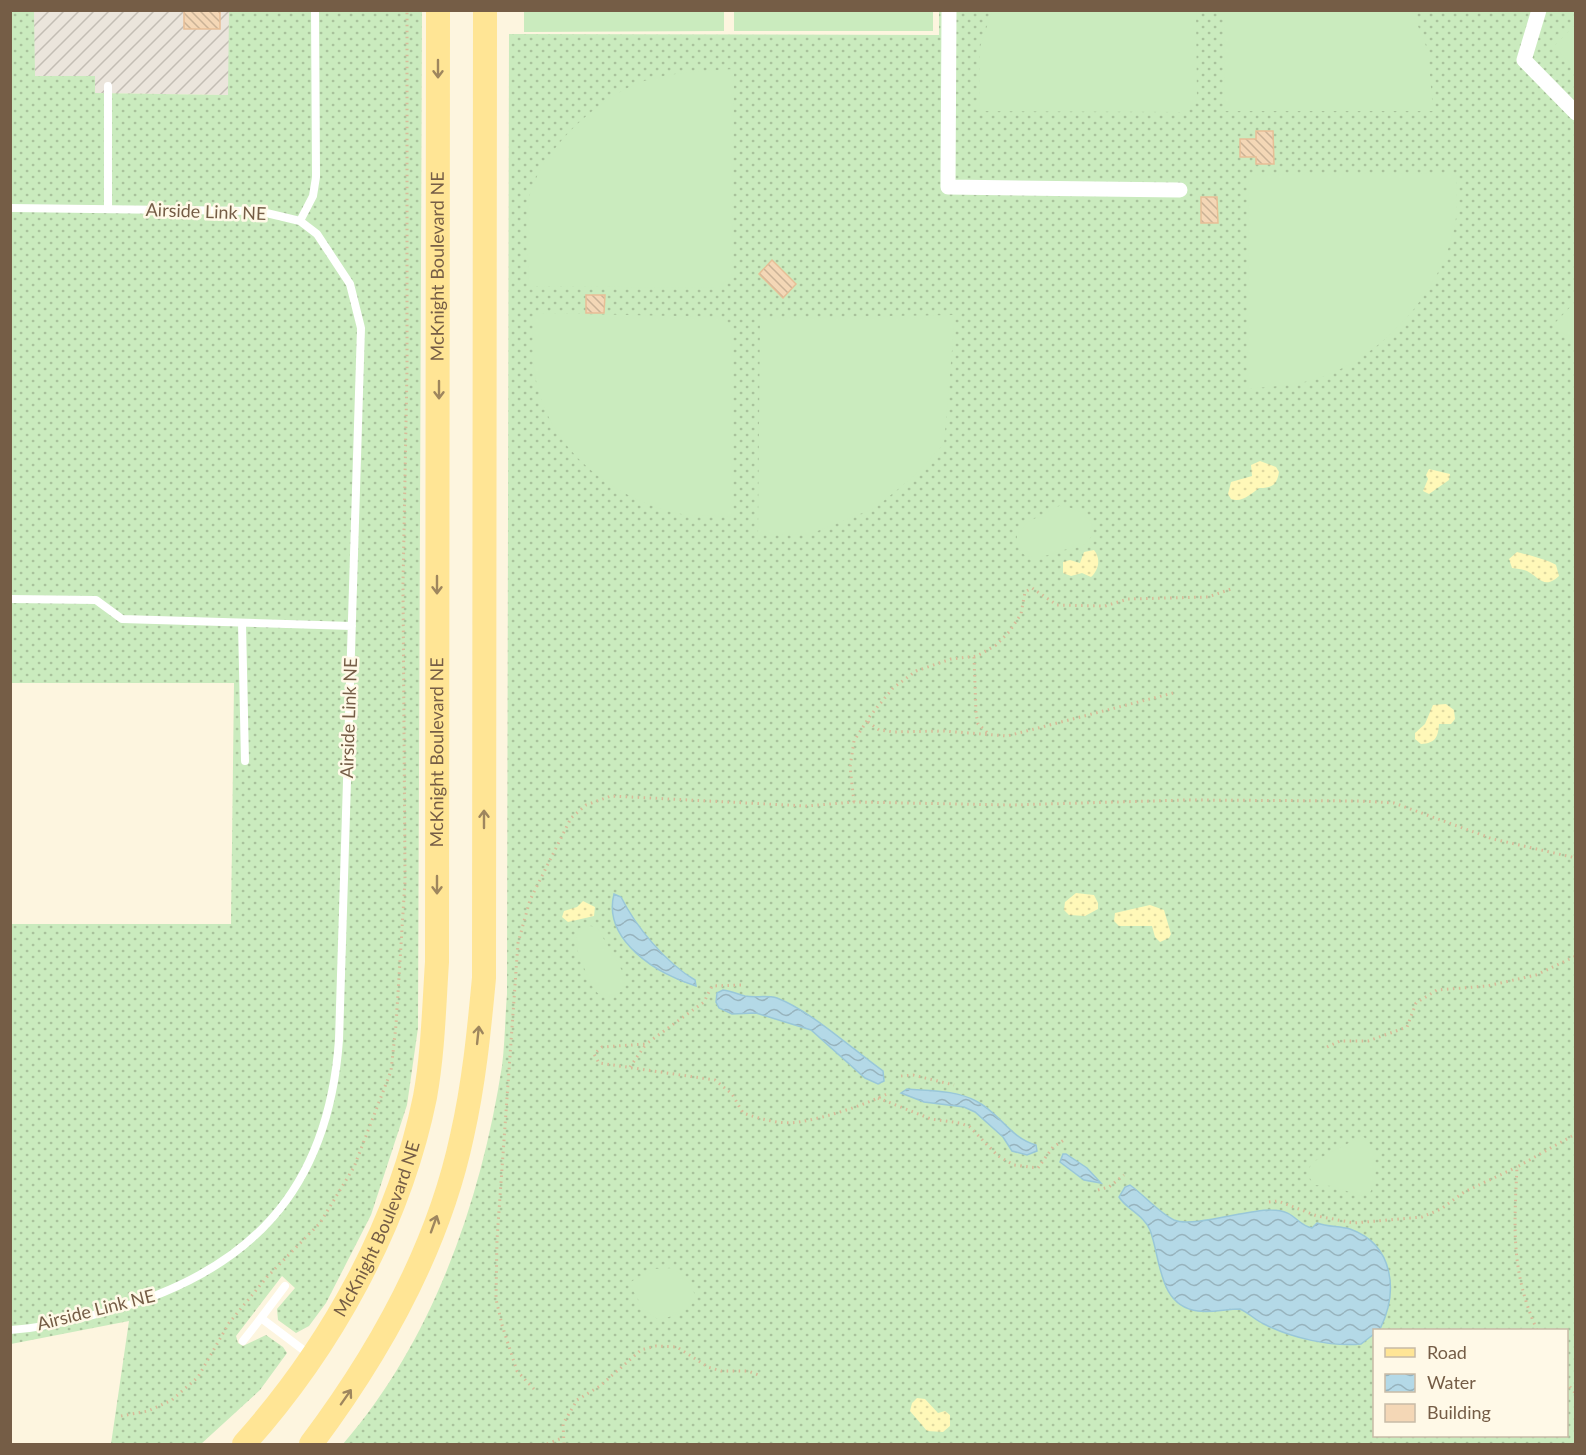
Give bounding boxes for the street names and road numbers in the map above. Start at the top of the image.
street label: McKnight Boulevard NE [426,171,448,361]
street label: Airside Link NE [145,198,267,224]
street label: Airside Link NE [335,657,361,779]
street label: McKnight Boulevard NE [425,657,447,847]
street label: McKnight Boulevard NE [328,1138,424,1320]
street label: Airside Link NE [35,1284,157,1334]

